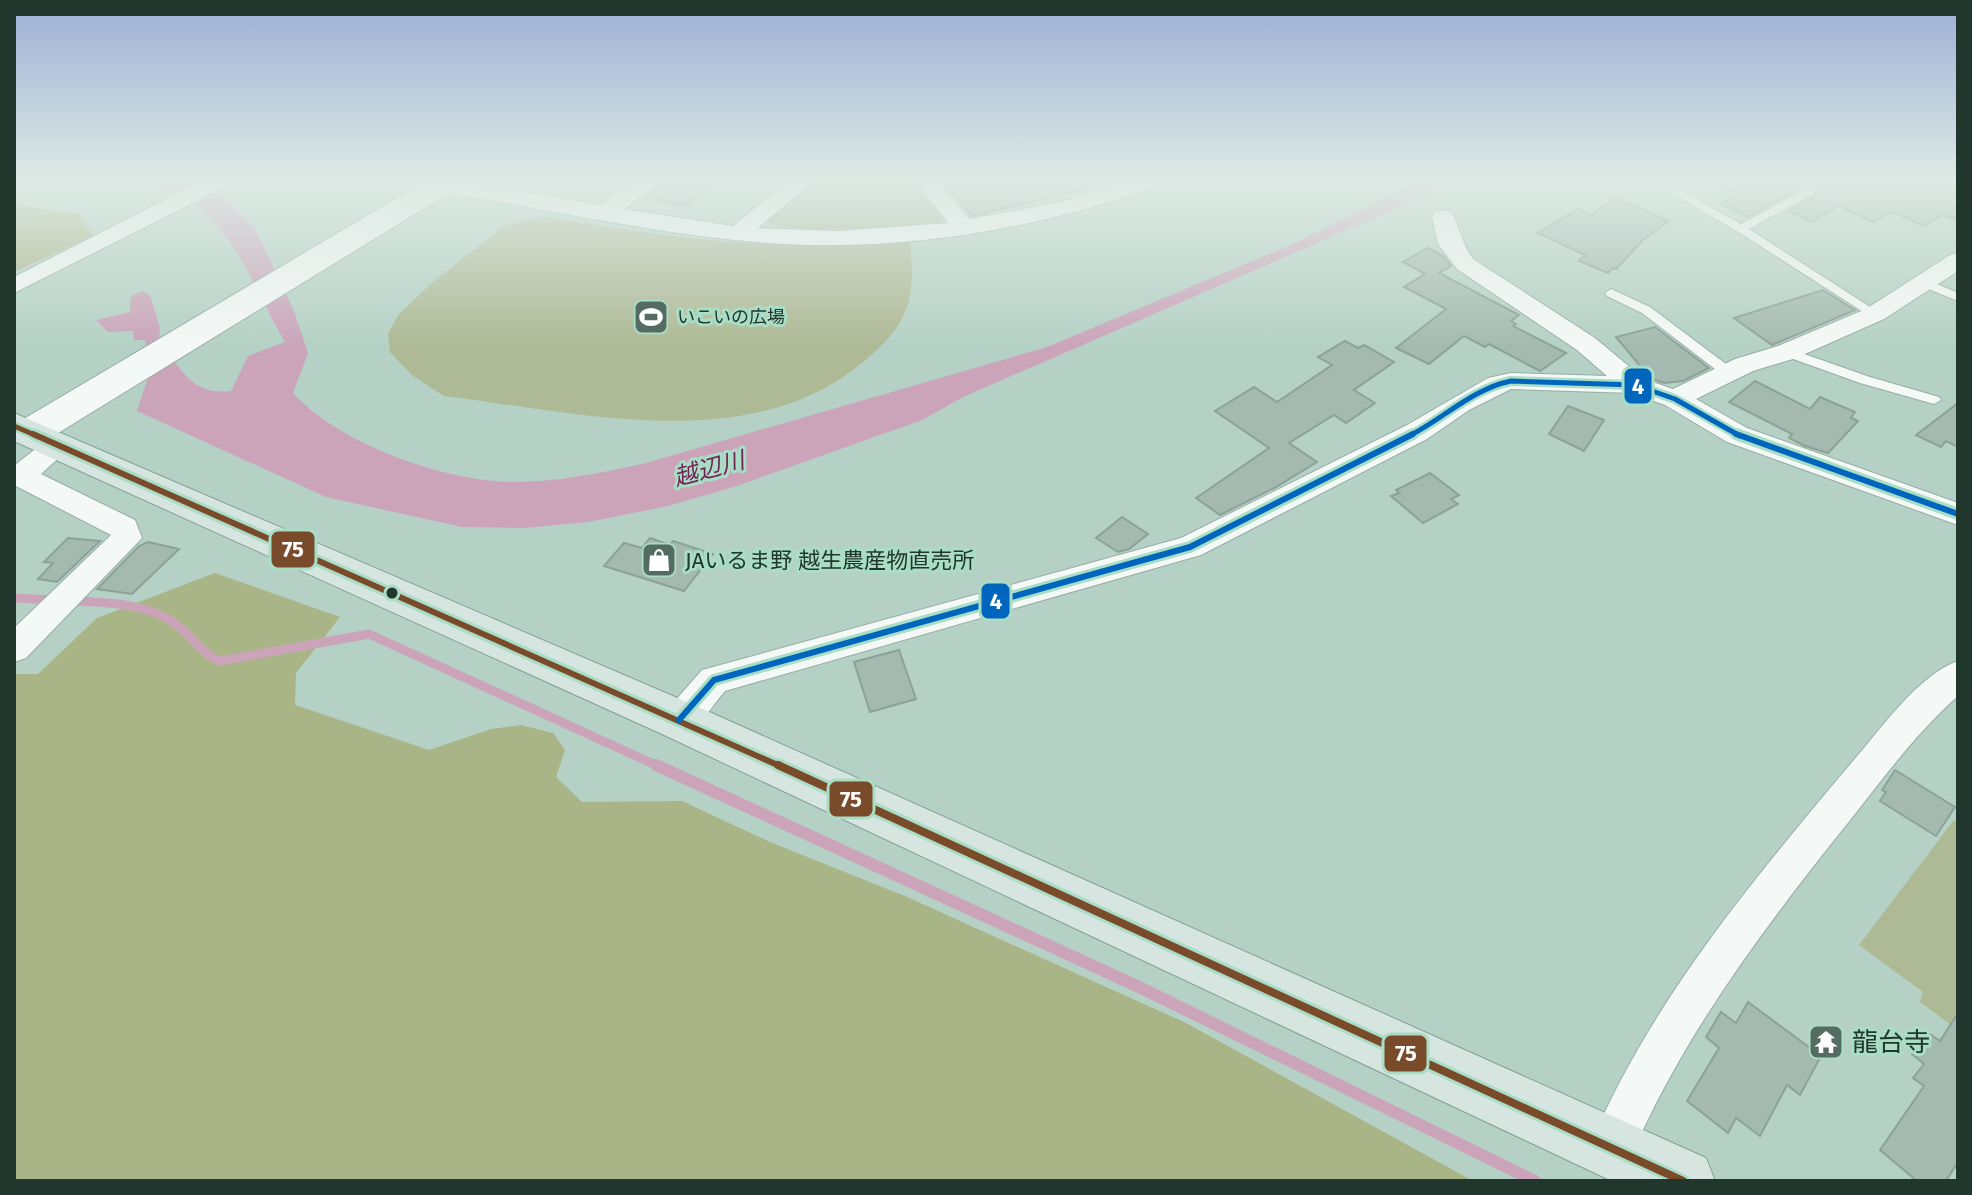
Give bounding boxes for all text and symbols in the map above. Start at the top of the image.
sports icon: いこいの広場 [632,298,670,336]
place label: いこいの広場 [677,306,785,328]
line badge: 4 [1623,367,1653,405]
text: 4 [1632,373,1644,400]
water label: 越辺川 [671,445,750,492]
line badge: 75 [270,530,316,569]
text: 75 [282,536,304,563]
shop icon: JAいるま野 越生農産物直売所 [640,541,678,579]
place label: JAいるま野 越生農産物直売所 [685,547,974,574]
line badge: 4 [980,582,1011,620]
unlabelled marker [384,585,400,601]
text: 4 [990,588,1002,615]
line badge: 75 [828,780,874,818]
text: 75 [840,786,862,813]
temple icon: 龍台寺 [1807,1023,1845,1061]
place label: 龍台寺 [1852,1027,1930,1058]
line badge: 75 [1383,1034,1428,1073]
text: 75 [1395,1040,1417,1067]

